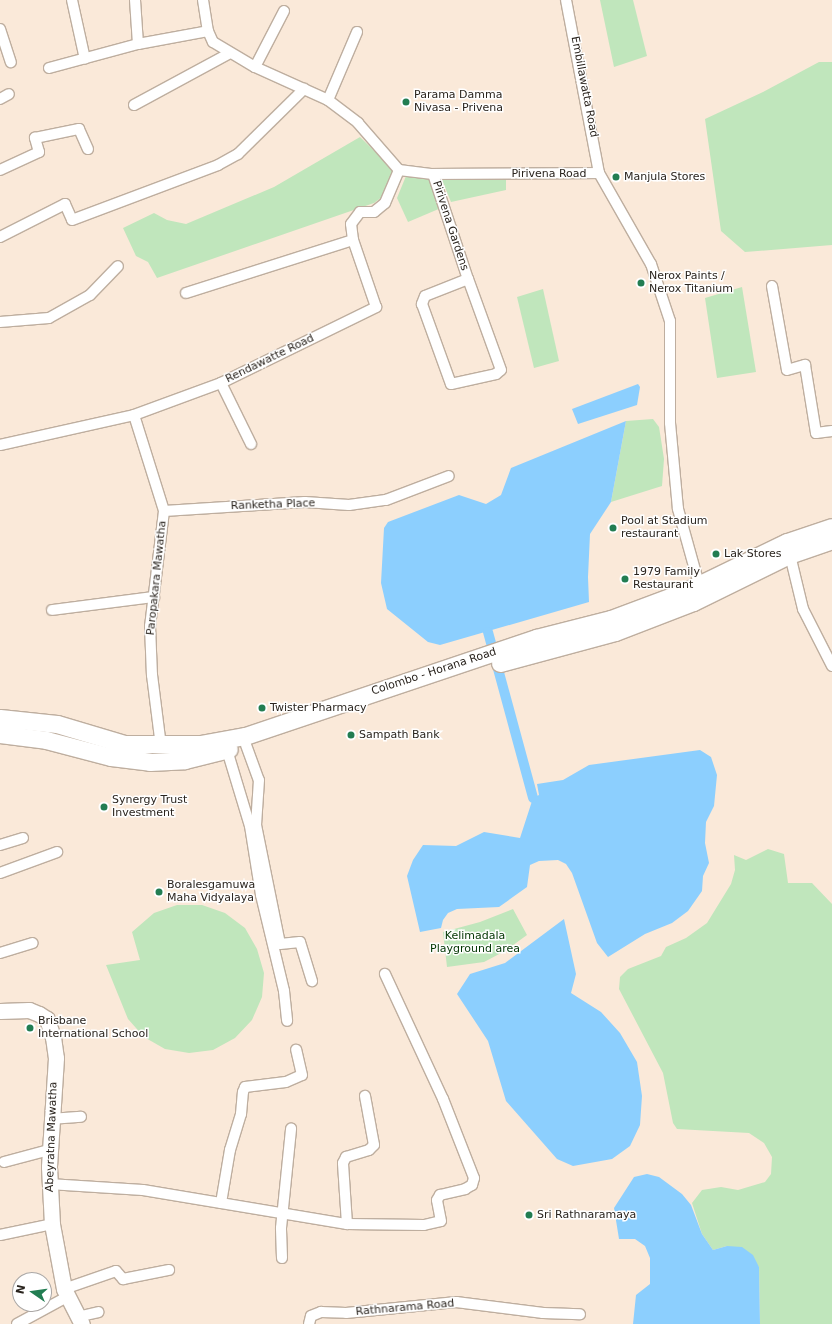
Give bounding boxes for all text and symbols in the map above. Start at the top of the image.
street label: Embillawatta Road [568,35,600,139]
place label: Parama Damma Nivasa - Privena [414,89,503,115]
marker: Parama Damma Nivasa - Privena [401,97,411,107]
street label: Pirivena Road [511,167,587,181]
place label: Manjula Stores [624,170,705,184]
marker: Manjula Stores [611,172,621,182]
street label: Pirivena Gardens [429,179,471,273]
place label: Nerox Paints / Nerox Titanium [649,270,733,296]
marker: Nerox Paints / Nerox Titanium [636,278,646,288]
street label: Rendawatte Road [224,332,316,386]
street label: Ranketha Place [230,497,316,513]
place label: Pool at Stadium restaurant [621,515,708,541]
street label: Paropakara Mawatha [144,520,170,636]
marker: Pool at Stadium restaurant [608,523,618,533]
place label: Lak Stores [724,547,782,561]
marker: Lak Stores [711,549,721,559]
place label: 1979 Family Restaurant [633,566,700,592]
marker: 1979 Family Restaurant [620,574,630,584]
street label: Colombo - Horana Road [370,646,498,698]
place label: Twister Pharmacy [270,701,366,715]
marker: Twister Pharmacy [257,703,267,713]
place label: Sampath Bank [359,728,440,742]
marker: Sampath Bank [346,730,356,740]
place label: Synergy Trust Investment [112,794,187,820]
marker: Synergy Trust Investment [99,802,109,812]
place label: Boralesgamuwa Maha Vidyalaya [167,879,255,905]
marker: Boralesgamuwa Maha Vidyalaya [154,887,164,897]
park label: Kelimadala Playground area [430,930,520,956]
place label: Brisbane International School [38,1015,148,1041]
marker: Brisbane International School [25,1023,35,1033]
street label: Abeyratna Mawatha [43,1082,61,1192]
place label: Sri Rathnaramaya [537,1208,636,1222]
marker: Sri Rathnaramaya [524,1210,534,1220]
north arrow [12,1272,52,1312]
text: N [13,1283,28,1295]
street label: Rathnarama Road [355,1297,455,1319]

